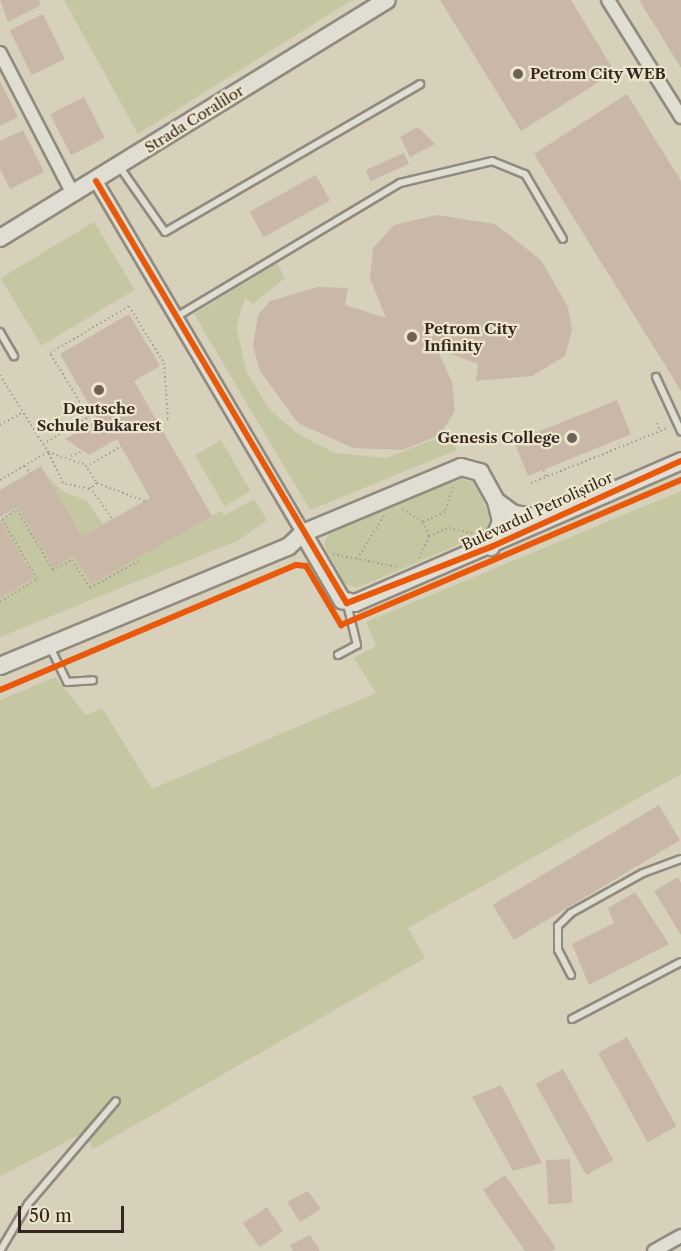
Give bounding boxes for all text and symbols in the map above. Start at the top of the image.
place label: Petrom City WEB [530,65,667,83]
marker: Petrom City WEB [511,67,525,81]
street label: Strada Coralilor [141,81,247,157]
place label: Petrom City Infinity [424,319,517,354]
marker: Petrom City Infinity [405,330,419,344]
marker: Deutsche Schule Bukarest [92,383,106,397]
place label: Deutsche Schule Bukarest [37,399,161,434]
place label: Genesis College [437,429,560,447]
marker: Genesis College [565,431,579,445]
street label: Bulevardul Petroliștilor [459,468,615,554]
scale bar [21,1194,128,1232]
text: 50 m [29,1205,72,1227]

